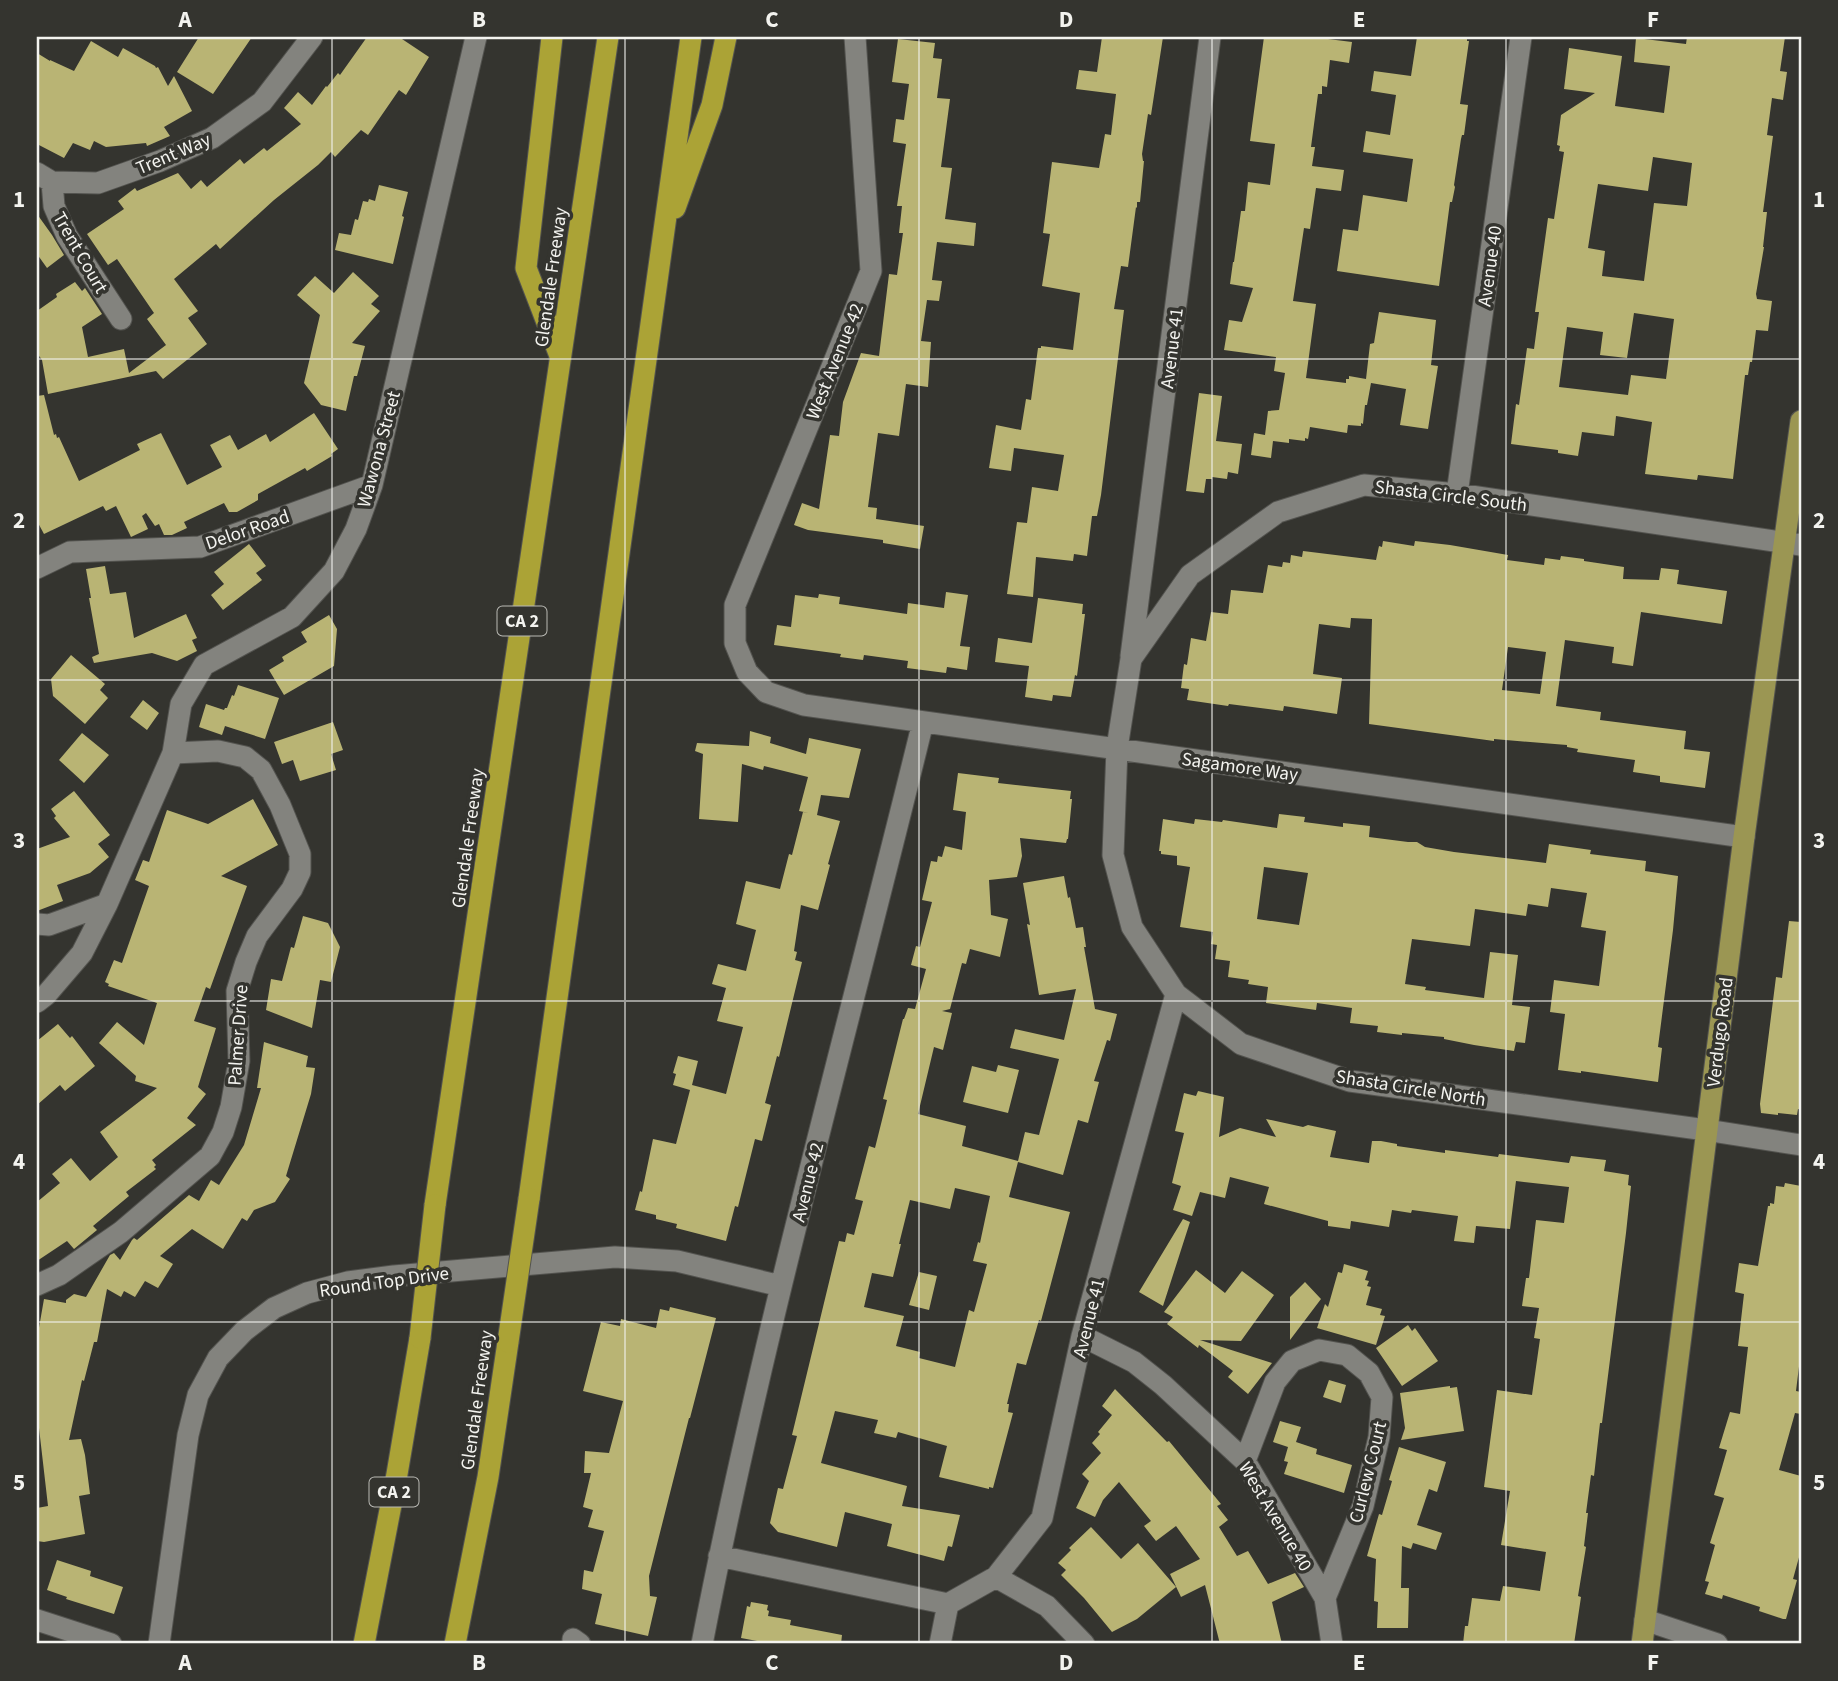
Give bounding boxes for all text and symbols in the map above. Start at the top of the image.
text: A [177,3,192,36]
text: B [472,3,486,36]
text: C [765,3,779,36]
text: D [1059,3,1073,36]
text: E [1353,3,1365,36]
text: F [1647,3,1659,36]
street label: Trent Way [132,127,215,182]
text: 1 [13,183,25,216]
text: 1 [1813,183,1825,216]
street label: Glendale Freeway [528,205,575,349]
street label: Trent Court [45,207,114,299]
street label: Avenue 40 [1471,224,1510,308]
street label: West Avenue 42 [800,299,871,424]
street label: Avenue 41 [1154,306,1191,390]
street label: Wawona Street [351,388,408,511]
street label: Shasta Circle South [1373,474,1529,519]
street label: Delor Road [202,503,293,557]
text: 2 [13,504,25,537]
text: 2 [1813,504,1825,537]
road number: CA 2 [498,606,546,636]
street label: Sagamore Way [1180,746,1300,789]
street label: Glendale Freeway [445,766,492,910]
text: 3 [13,824,25,857]
text: 3 [1813,824,1825,857]
street label: Verdugo Road [1700,976,1741,1089]
street label: Palmer Drive [222,984,255,1086]
street label: Shasta Circle North [1334,1063,1488,1114]
street label: Avenue 42 [786,1140,831,1225]
text: 4 [13,1145,25,1178]
text: 4 [1813,1145,1825,1178]
street label: Round Top Drive [318,1260,451,1305]
street label: Avenue 41 [1067,1276,1112,1361]
street label: Glendale Freeway [454,1328,501,1472]
street label: Curlew Court [1343,1418,1394,1526]
street label: West Avenue 40 [1231,1457,1318,1577]
text: 5 [13,1466,25,1499]
text: 5 [1813,1466,1825,1499]
road number: CA 2 [370,1478,418,1506]
text: A [177,1646,192,1679]
text: B [472,1646,486,1679]
text: C [765,1646,779,1679]
text: D [1059,1646,1073,1679]
text: E [1353,1646,1365,1679]
text: F [1647,1646,1659,1679]

